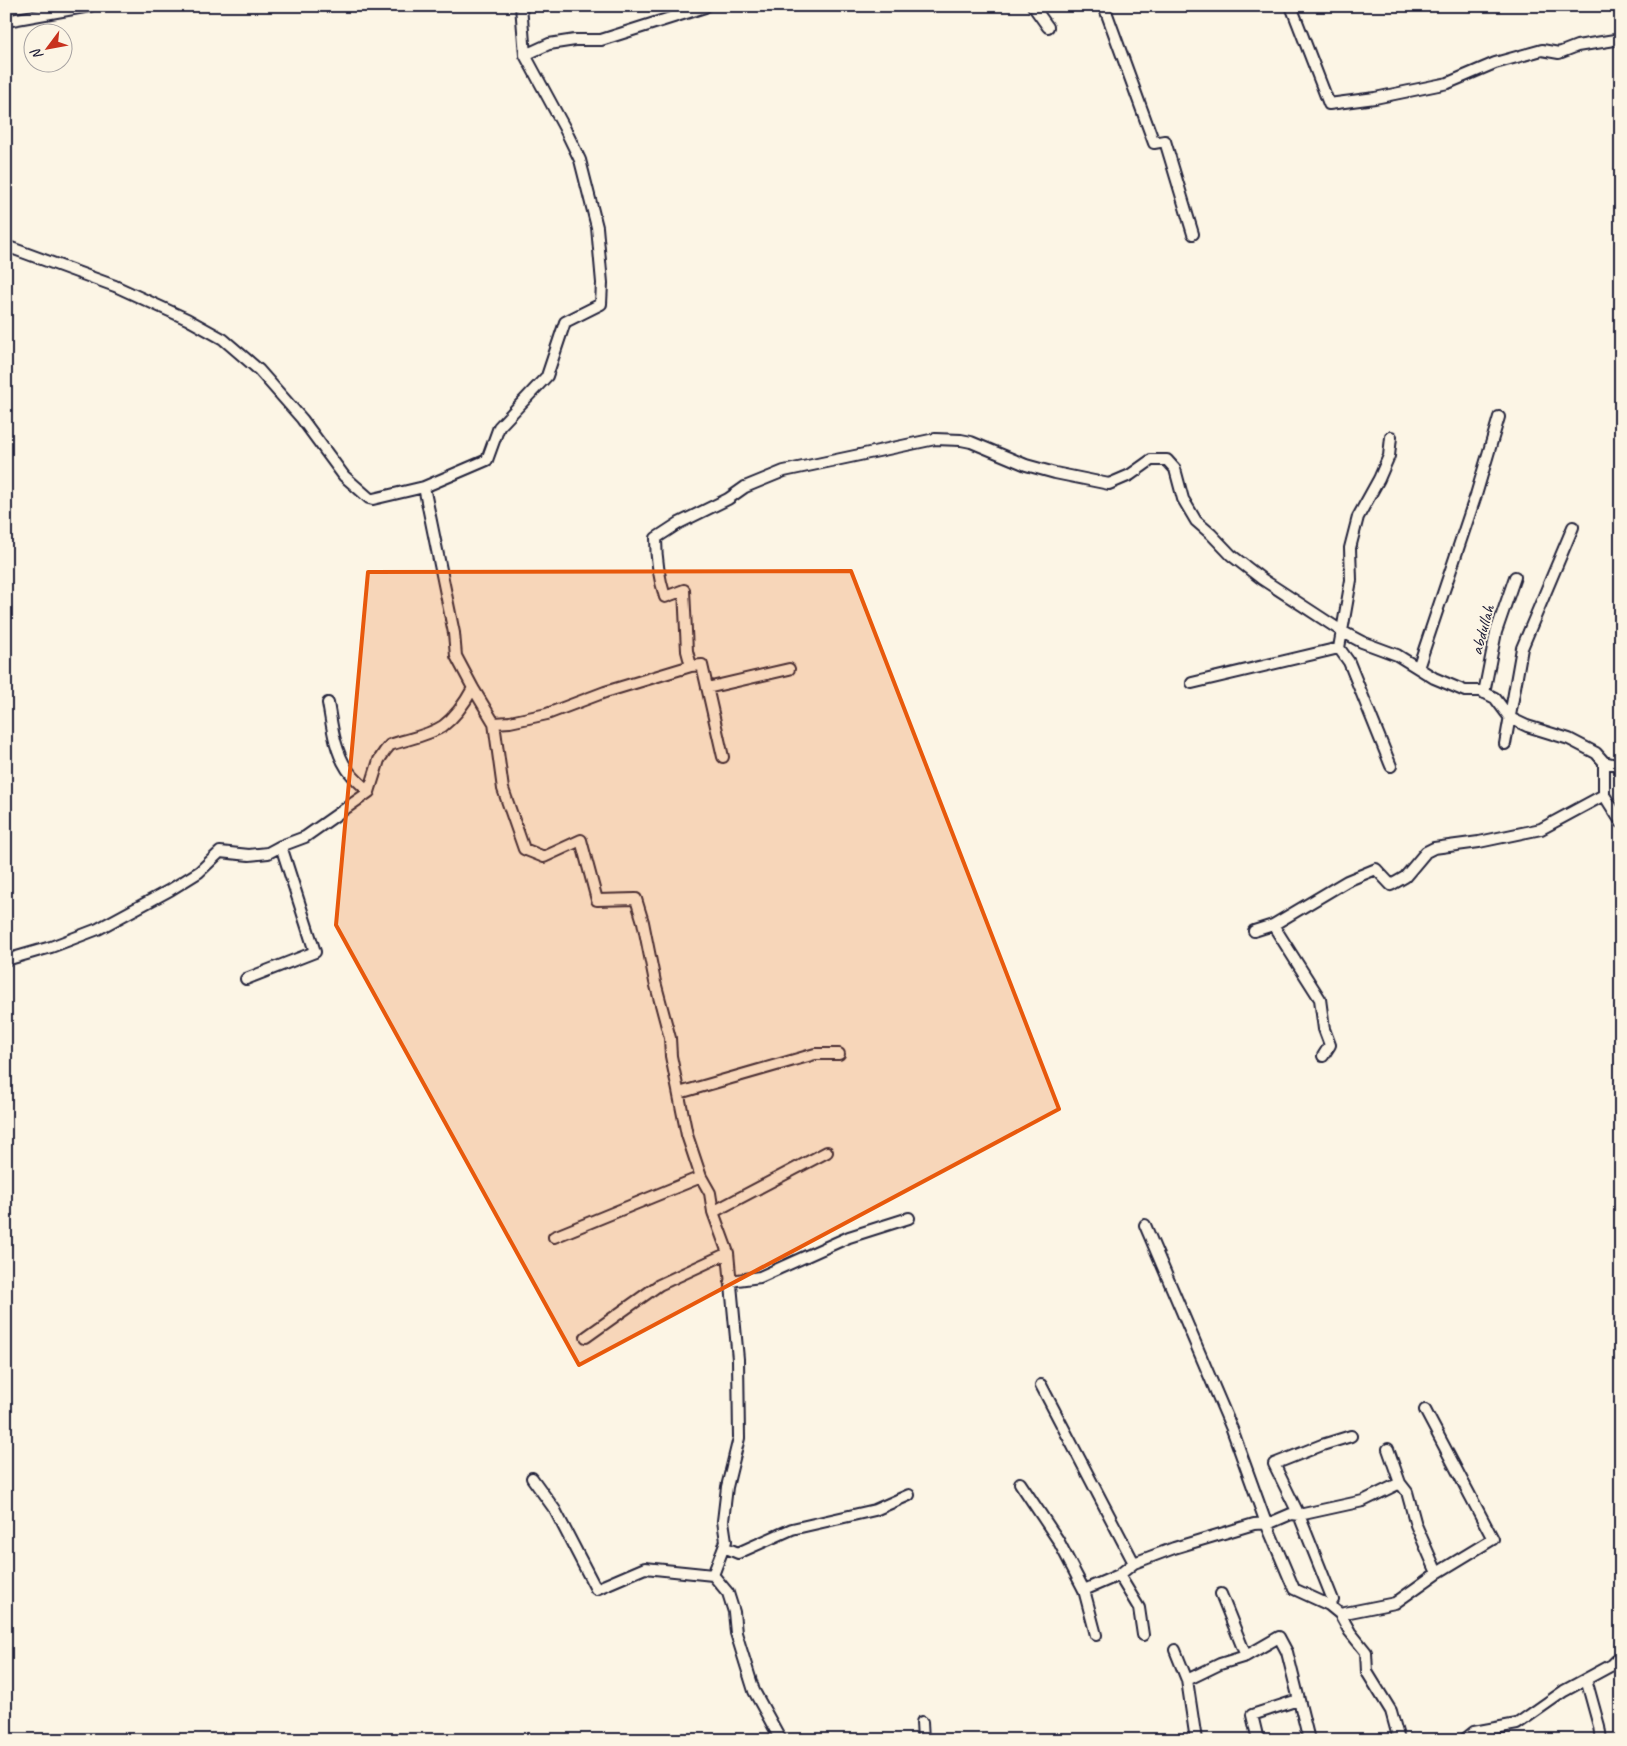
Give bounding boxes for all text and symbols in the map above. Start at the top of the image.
north arrow [22,22,72,72]
text: N [27,44,47,63]
street label: abdullah [1465,602,1499,658]

